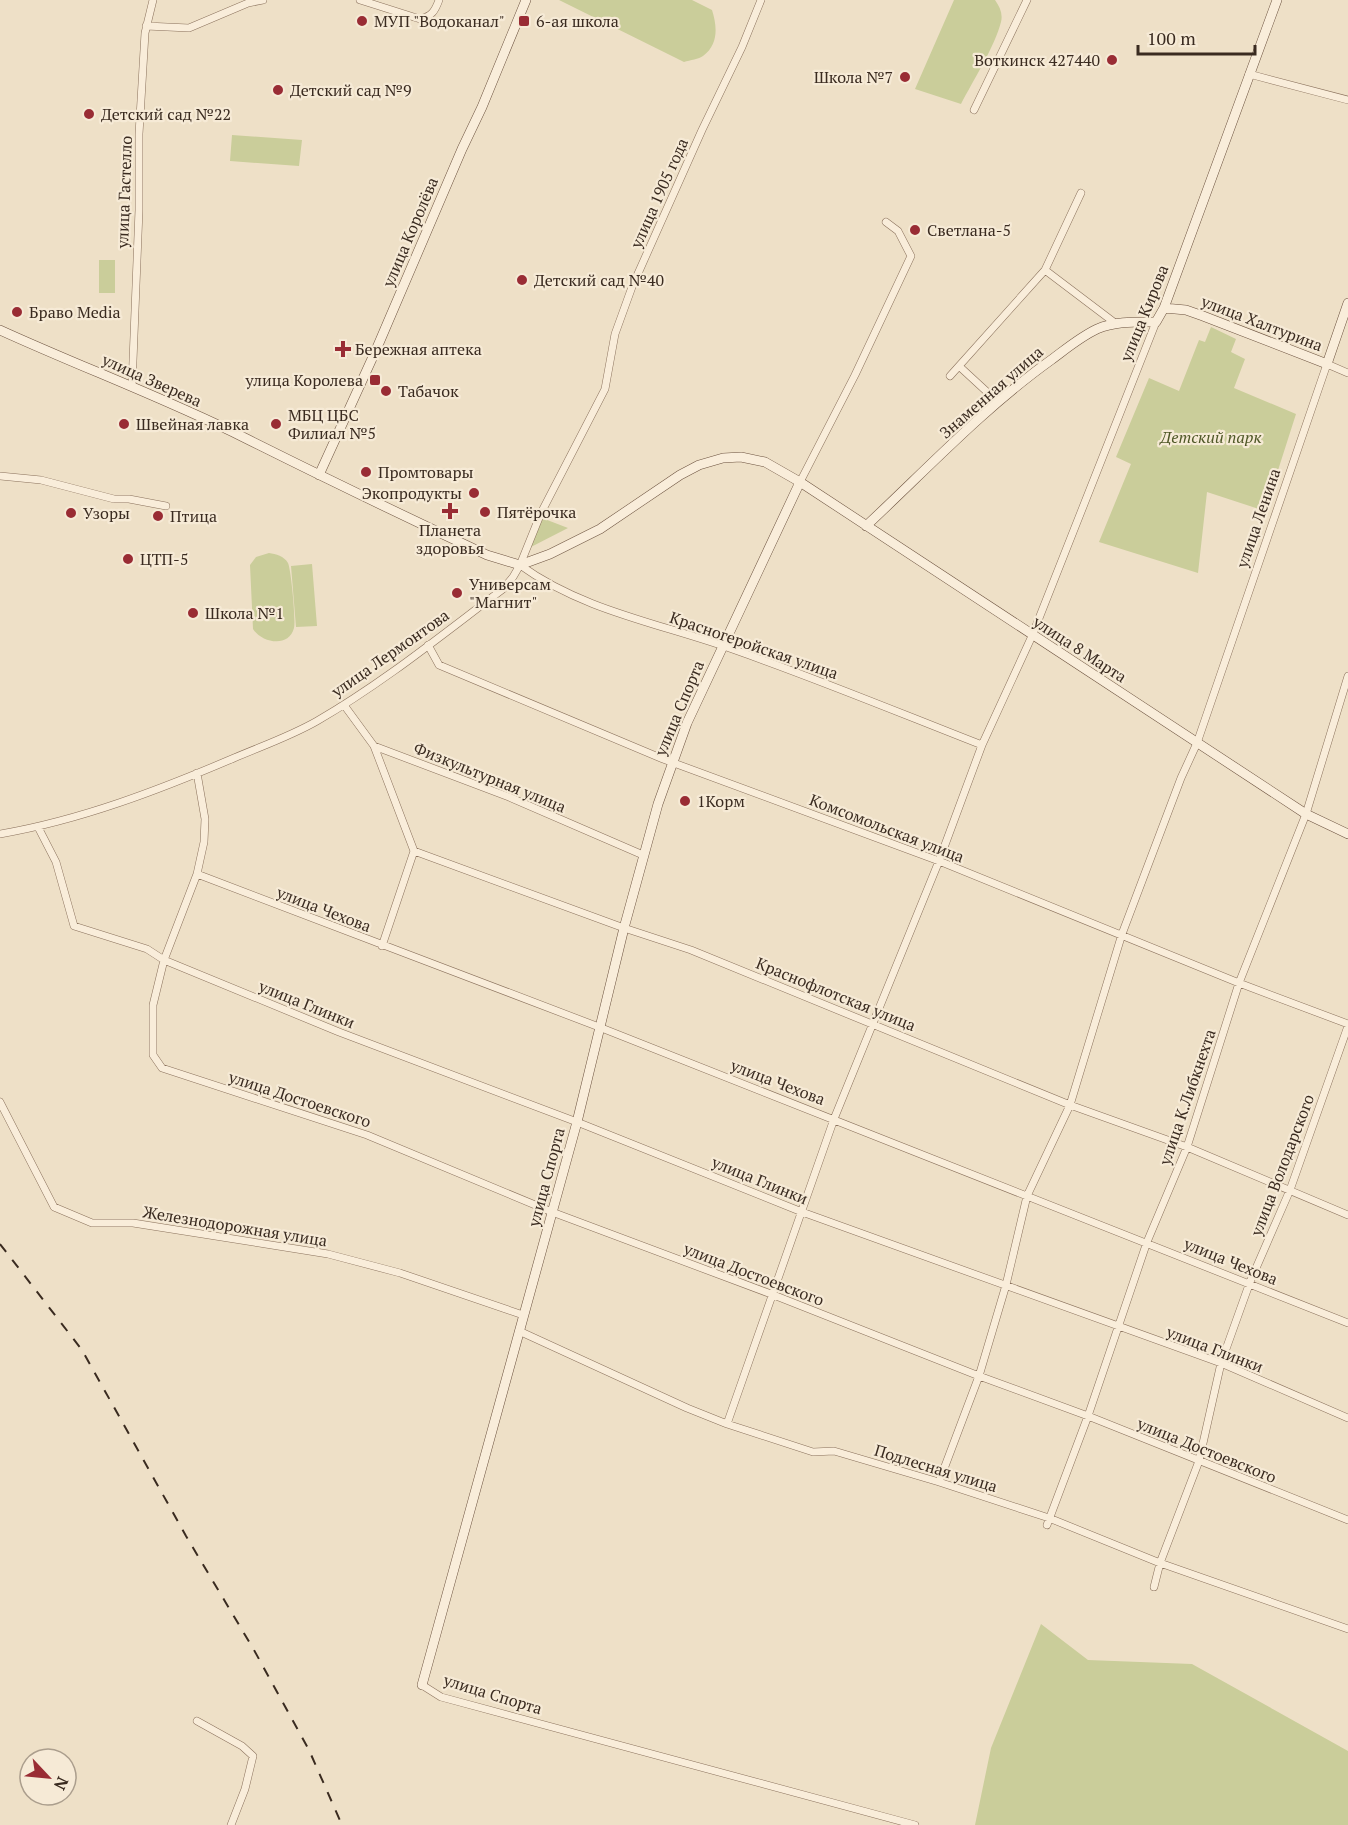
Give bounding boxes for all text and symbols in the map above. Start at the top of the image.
place label: МУП "Водоканал" [374,10,505,32]
place label: 6-ая школа [536,10,619,32]
marker: МУП "Водоканал" [355,14,369,28]
marker: 6-ая школа [517,14,531,28]
scale bar [1138,18,1255,56]
text: 100 m [1147,26,1196,50]
place label: Воткинск 427440 [974,49,1100,71]
marker: Воткинск 427440 [1105,53,1119,67]
place label: Школа №7 [814,66,893,88]
marker: Школа №7 [898,70,912,84]
place label: Детский сад №9 [290,79,411,101]
marker: Детский сад №9 [271,83,285,97]
place label: Детский сад №22 [101,103,231,125]
marker: Детский сад №22 [82,107,96,121]
street label: улица 1905 года [624,134,693,253]
street label: улица Гастелло [111,135,137,250]
street label: улица Королёва [377,174,443,291]
place label: Светлана-5 [927,219,1011,241]
marker: Светлана-5 [908,223,922,237]
street label: улица Кирова [1114,261,1173,366]
place label: Детский сад №40 [534,269,664,291]
marker: Детский сад №40 [515,273,529,287]
street label: улица Халтурина [1197,289,1326,356]
place label: Браво Media [29,301,121,323]
marker: Браво Media [10,305,24,319]
place label: Бережная аптека [355,338,482,360]
street label: Знаменная улица [934,341,1048,443]
marker: Бережная аптека [336,342,350,356]
street label: улица Зверева [98,348,205,412]
place label: улица Королева [245,369,363,391]
marker: улица Королева [368,373,382,387]
place label: Табачок [398,380,459,402]
marker: Табачок [379,384,393,398]
place label: МБЦ ЦБС Филиал №5 [288,404,376,444]
place label: Швейная лавка [136,413,249,435]
marker: Швейная лавка [117,417,131,431]
marker: МБЦ ЦБС Филиал №5 [269,417,283,431]
park label: Детский парк [1159,426,1262,448]
place label: Промтовары [378,461,473,483]
marker: Промтовары [359,465,373,479]
street label: улица Ленина [1230,465,1285,572]
place label: Экопродукты [362,482,462,504]
marker: Экопродукты [467,486,481,500]
place label: Пятёрочка [497,501,576,523]
place label: Узоры [83,502,130,524]
marker: Планета здоровья [443,504,457,518]
place label: Птица [170,505,217,527]
marker: Пятёрочка [478,505,492,519]
marker: Узоры [64,506,78,520]
marker: Птица [151,509,165,523]
place label: Планета здоровья [416,519,484,559]
place label: ЦТП-5 [140,548,188,570]
marker: ЦТП-5 [121,552,135,566]
place label: Универсам "Магнит" [469,573,551,613]
marker: Универсам "Магнит" [450,586,464,600]
place label: Школа №1 [205,602,284,624]
street label: улица Лермонтова [326,604,453,703]
marker: Школа №1 [186,606,200,620]
street label: Красногеройская улица [667,606,841,684]
street label: улица 8 Марта [1028,610,1131,687]
street label: улица Спорта [649,657,709,760]
street label: Физкультурная улица [411,736,569,818]
street label: Комсомольская улица [807,788,967,868]
place label: 1Корм [697,790,745,812]
marker: 1Корм [678,794,692,808]
street label: улица Чехова [273,881,374,937]
street label: Краснофлотская улица [753,952,919,1036]
street label: улица Глинки [255,974,359,1033]
street label: улица К.Либкнехта [1153,1026,1221,1169]
street label: улица Чехова [727,1054,828,1110]
street label: улица Достоевского [225,1065,374,1132]
street label: улица Володарского [1244,1091,1319,1240]
street label: улица Спорта [522,1125,570,1230]
street label: улица Глинки [708,1150,812,1209]
street label: Железнодорожная улица [141,1201,329,1251]
street label: улица Чехова [1180,1232,1281,1290]
street label: улица Достоевского [680,1237,827,1311]
street label: улица Глинки [1163,1320,1267,1378]
street label: улица Достоевского [1133,1412,1280,1488]
street label: Подлесная улица [872,1439,1000,1497]
street label: улица Спорта [440,1668,545,1719]
north arrow [18,1747,78,1807]
text: N [49,1773,74,1794]

